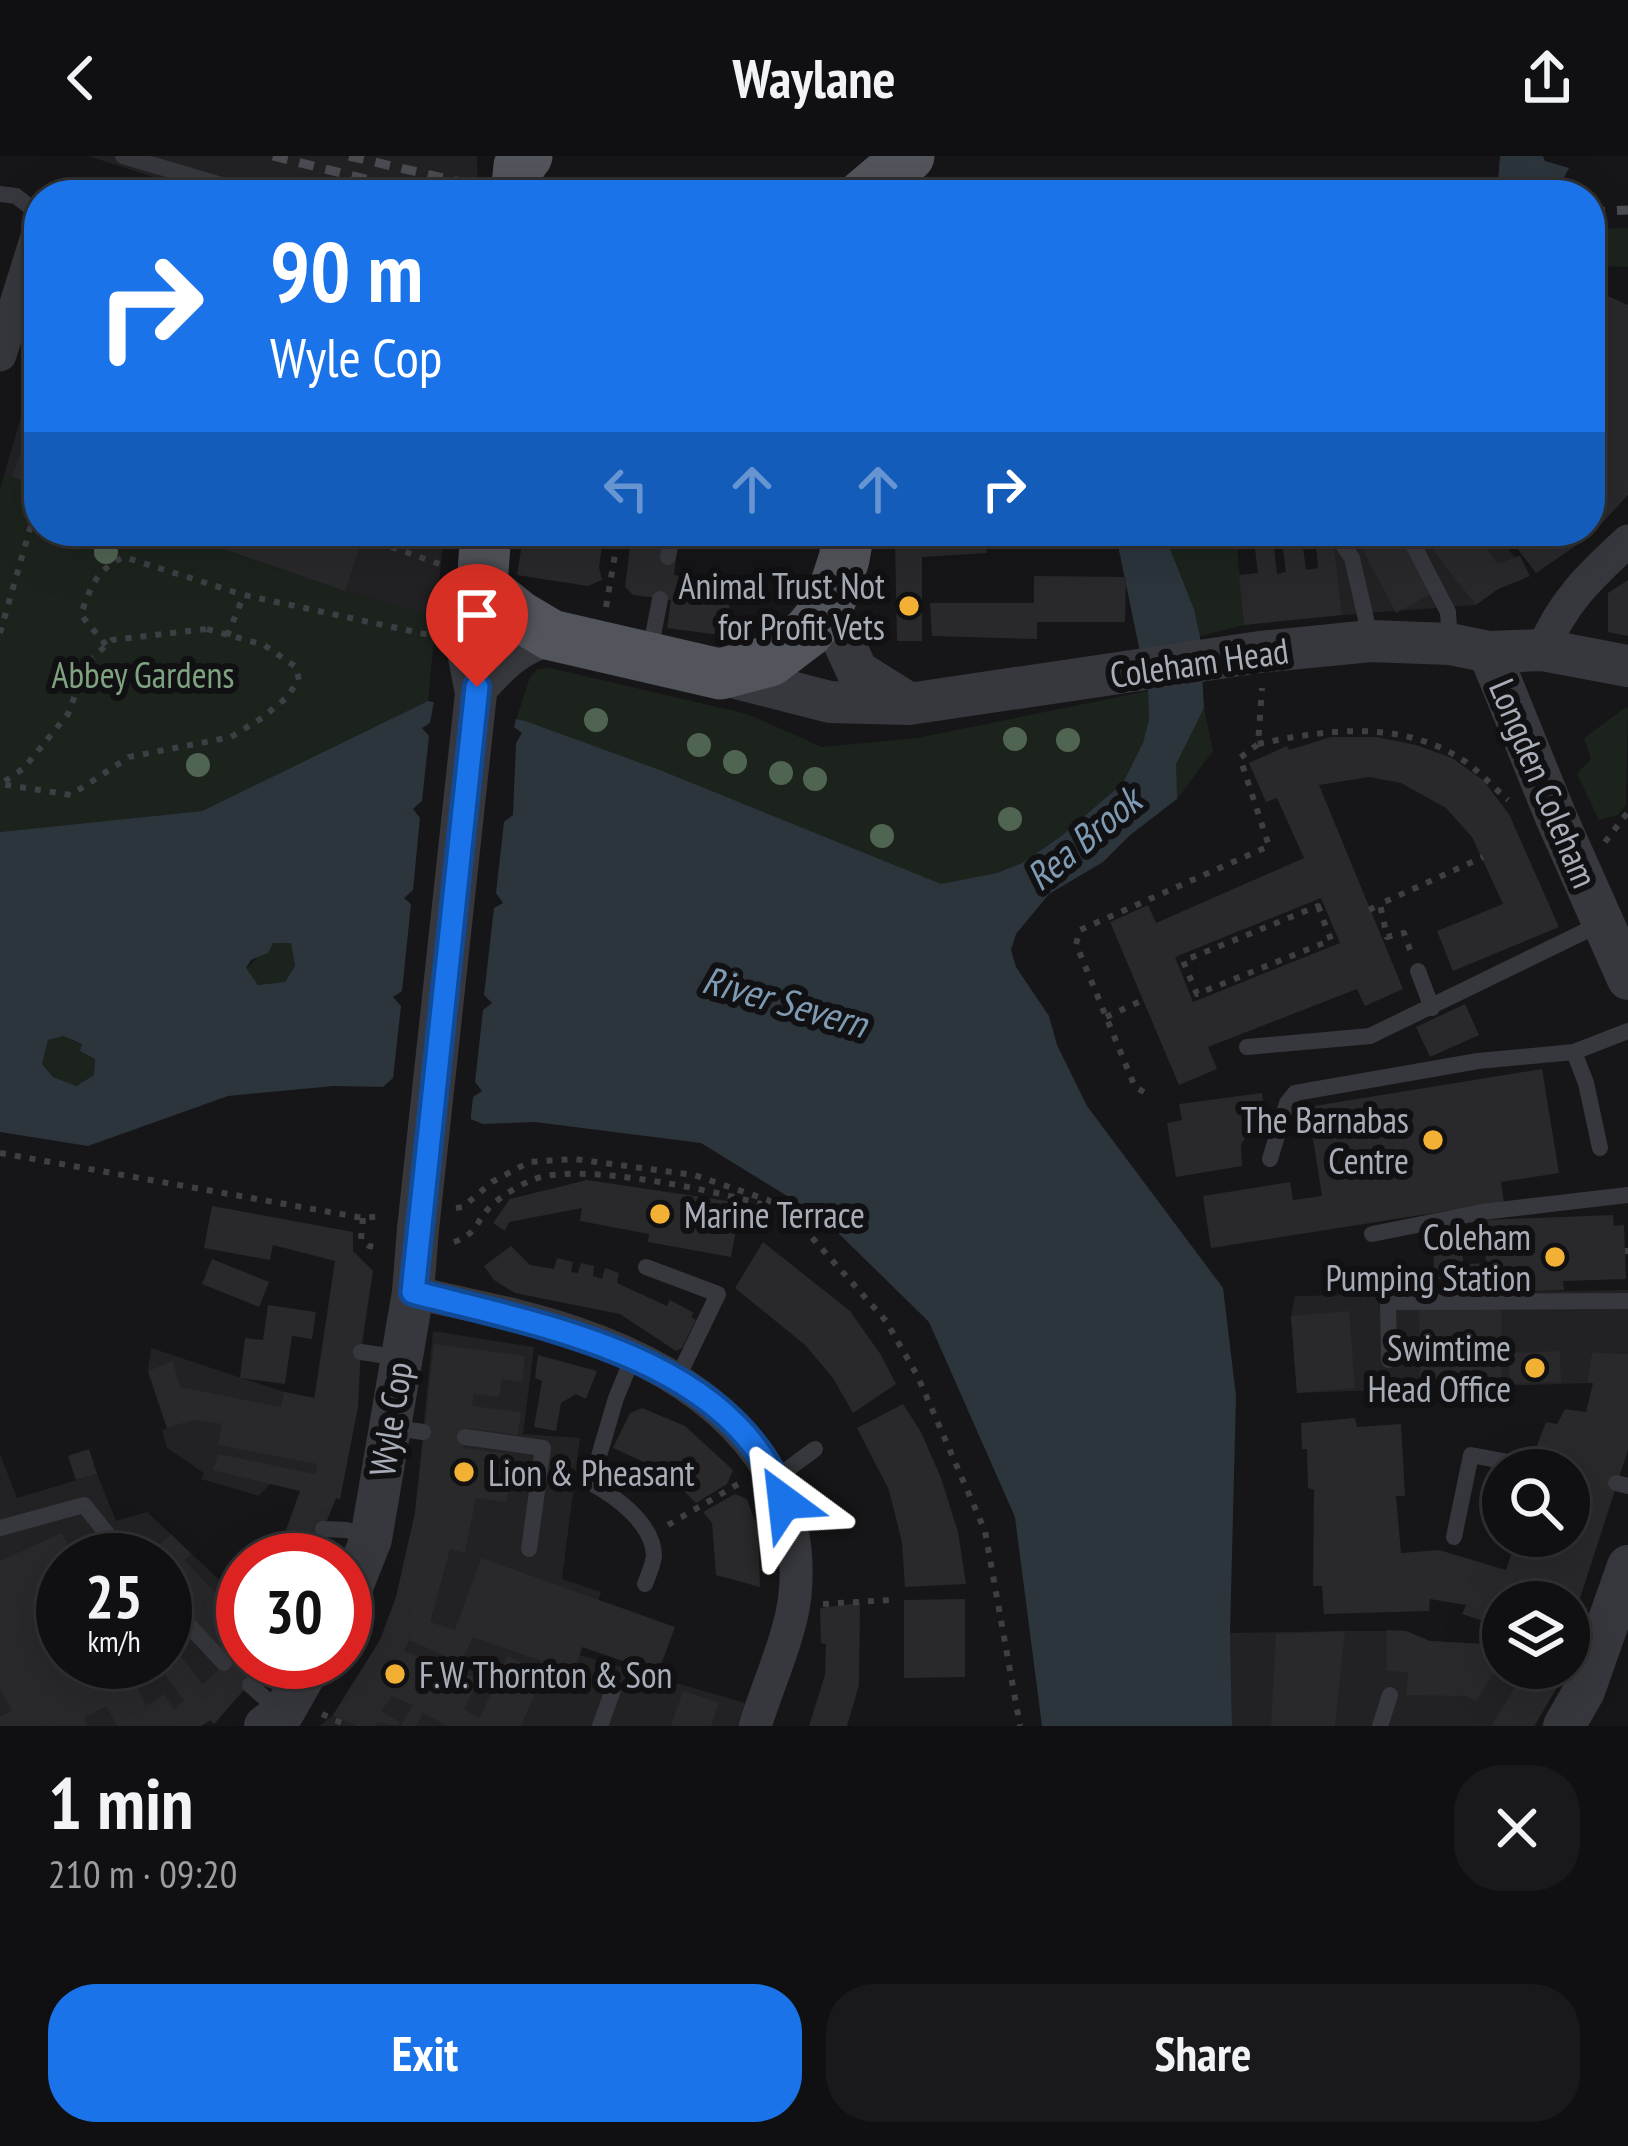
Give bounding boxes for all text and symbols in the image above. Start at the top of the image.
text: Waylane [732,43,896,113]
icon: back [48,45,114,111]
icon: share [1514,45,1580,111]
text: 90 m [270,216,423,325]
icon: right [72,228,228,384]
text: Wyle Cop [270,322,442,392]
icon: left [593,456,659,522]
icon: ahead [719,456,785,522]
icon: ahead [845,456,911,522]
icon: right [971,456,1037,522]
place label: Animal Trust Not for Profit Vets [678,562,885,650]
pin [426,564,528,687]
icon: arrive [444,582,510,648]
marker: Animal Trust Not for Profit Vets [896,593,922,619]
street label: Coleham Head [1107,626,1291,698]
park label: Abbey Gardens [51,651,235,698]
street label: Longden Coleham [1479,672,1609,894]
water label: Rea Brook [1015,772,1155,901]
water label: River Severn [697,953,875,1049]
place label: The Barnabas Centre [1241,1096,1409,1184]
marker: The Barnabas Centre [1420,1127,1446,1153]
place label: Marine Terrace [684,1191,865,1238]
marker: Marine Terrace [647,1201,673,1227]
place label: Coleham Pumping Station [1325,1213,1531,1301]
marker: Coleham Pumping Station [1542,1244,1568,1270]
place label: Swimtime Head Office [1367,1324,1511,1412]
marker: Swimtime Head Office [1522,1355,1548,1381]
street label: Wyle Cop [358,1359,422,1479]
position arrow [721,1439,847,1565]
place label: Lion & Pheasant [488,1449,695,1496]
map controls [1482,1449,1590,1689]
button: search [1482,1449,1590,1557]
marker: Lion & Pheasant [451,1459,477,1485]
speed limit sign: 30 [216,1533,372,1689]
text: 25 [85,1557,143,1635]
button: layers [1482,1581,1590,1689]
text: km/h [87,1621,141,1660]
place label: F.W. Thornton & Son [419,1651,672,1698]
marker: F.W. Thornton & Son [382,1661,408,1687]
text: 1 min [48,1756,193,1849]
button: close [1454,1765,1580,1891]
text: 210 m · 09:20 [48,1848,237,1899]
button: Exit [48,1984,802,2122]
button: Share [826,1984,1580,2122]

